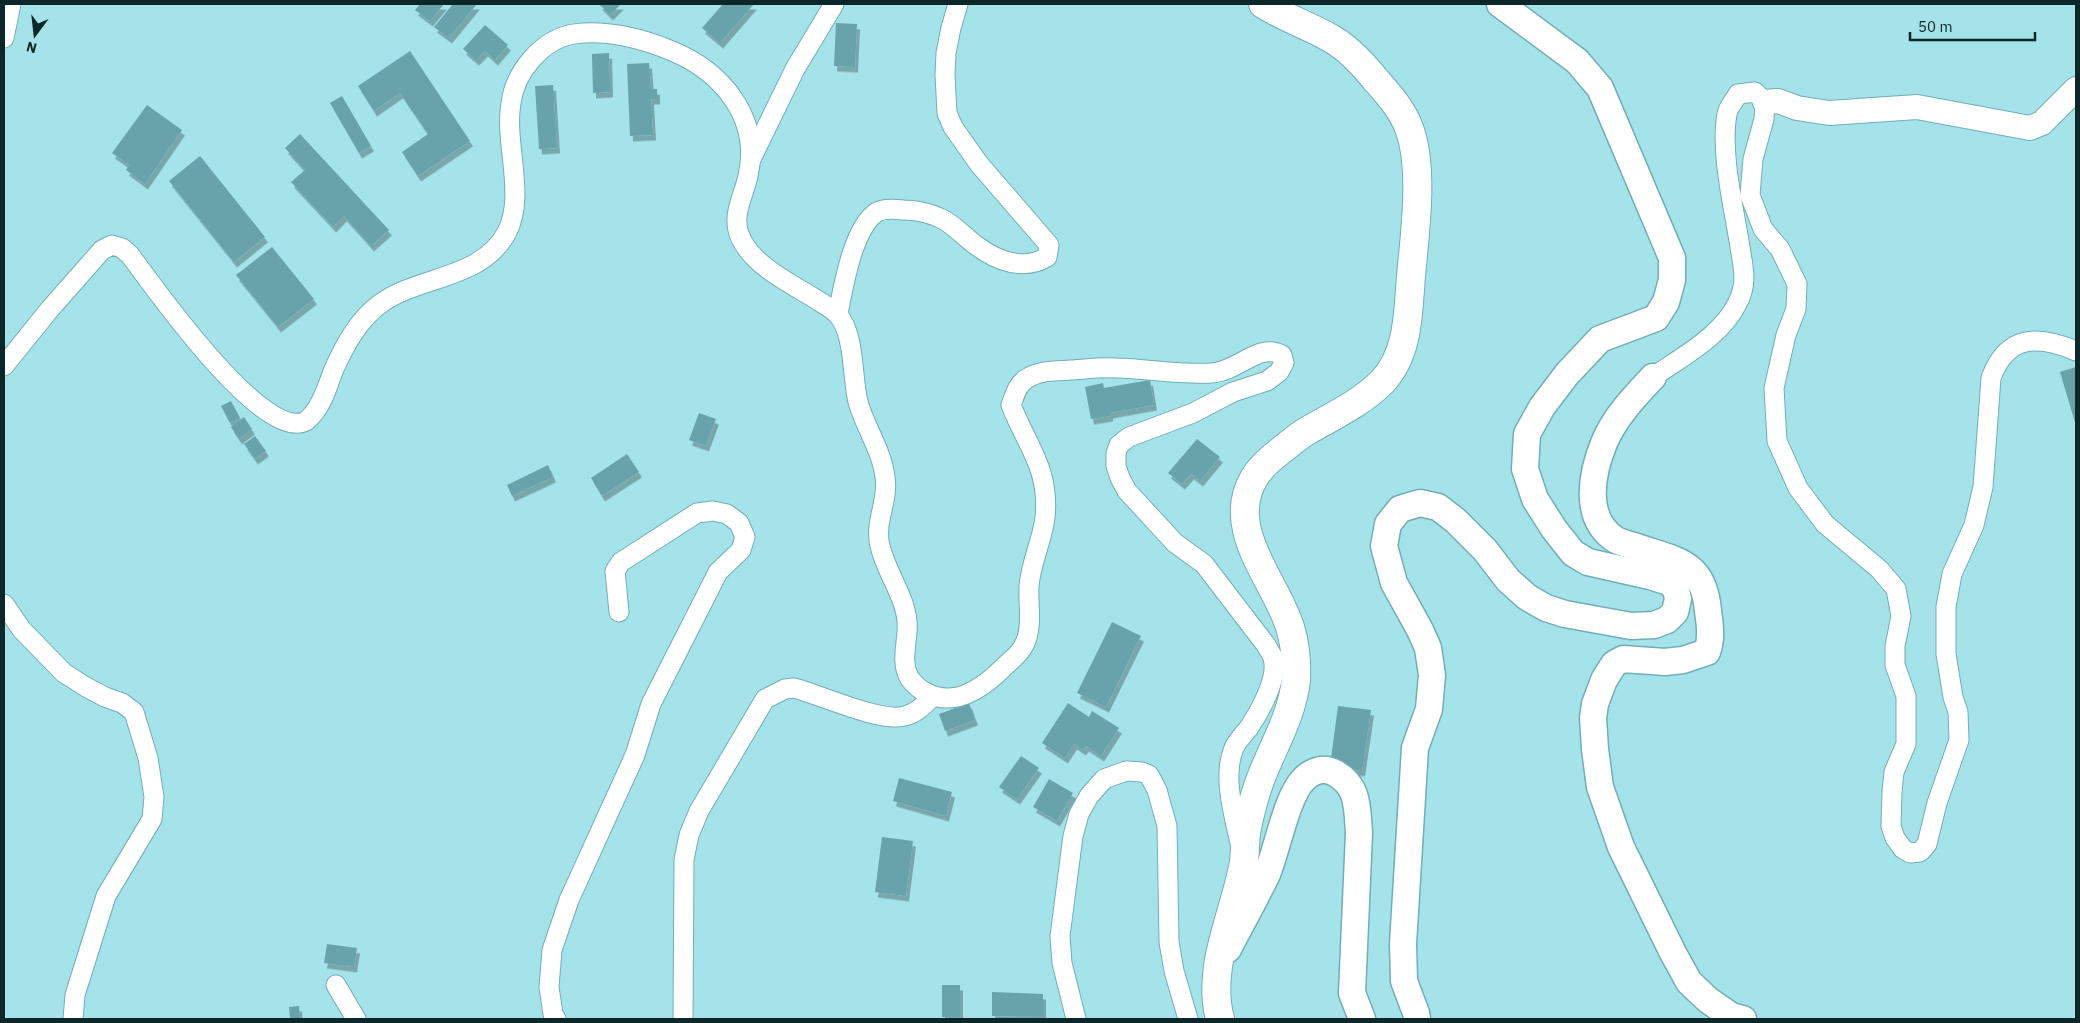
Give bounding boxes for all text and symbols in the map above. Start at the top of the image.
north arrow [10,10,60,60]
scale bar [1910,10,2035,42]
text: 50 m [1918,17,1953,36]
text: N [24,38,39,58]

